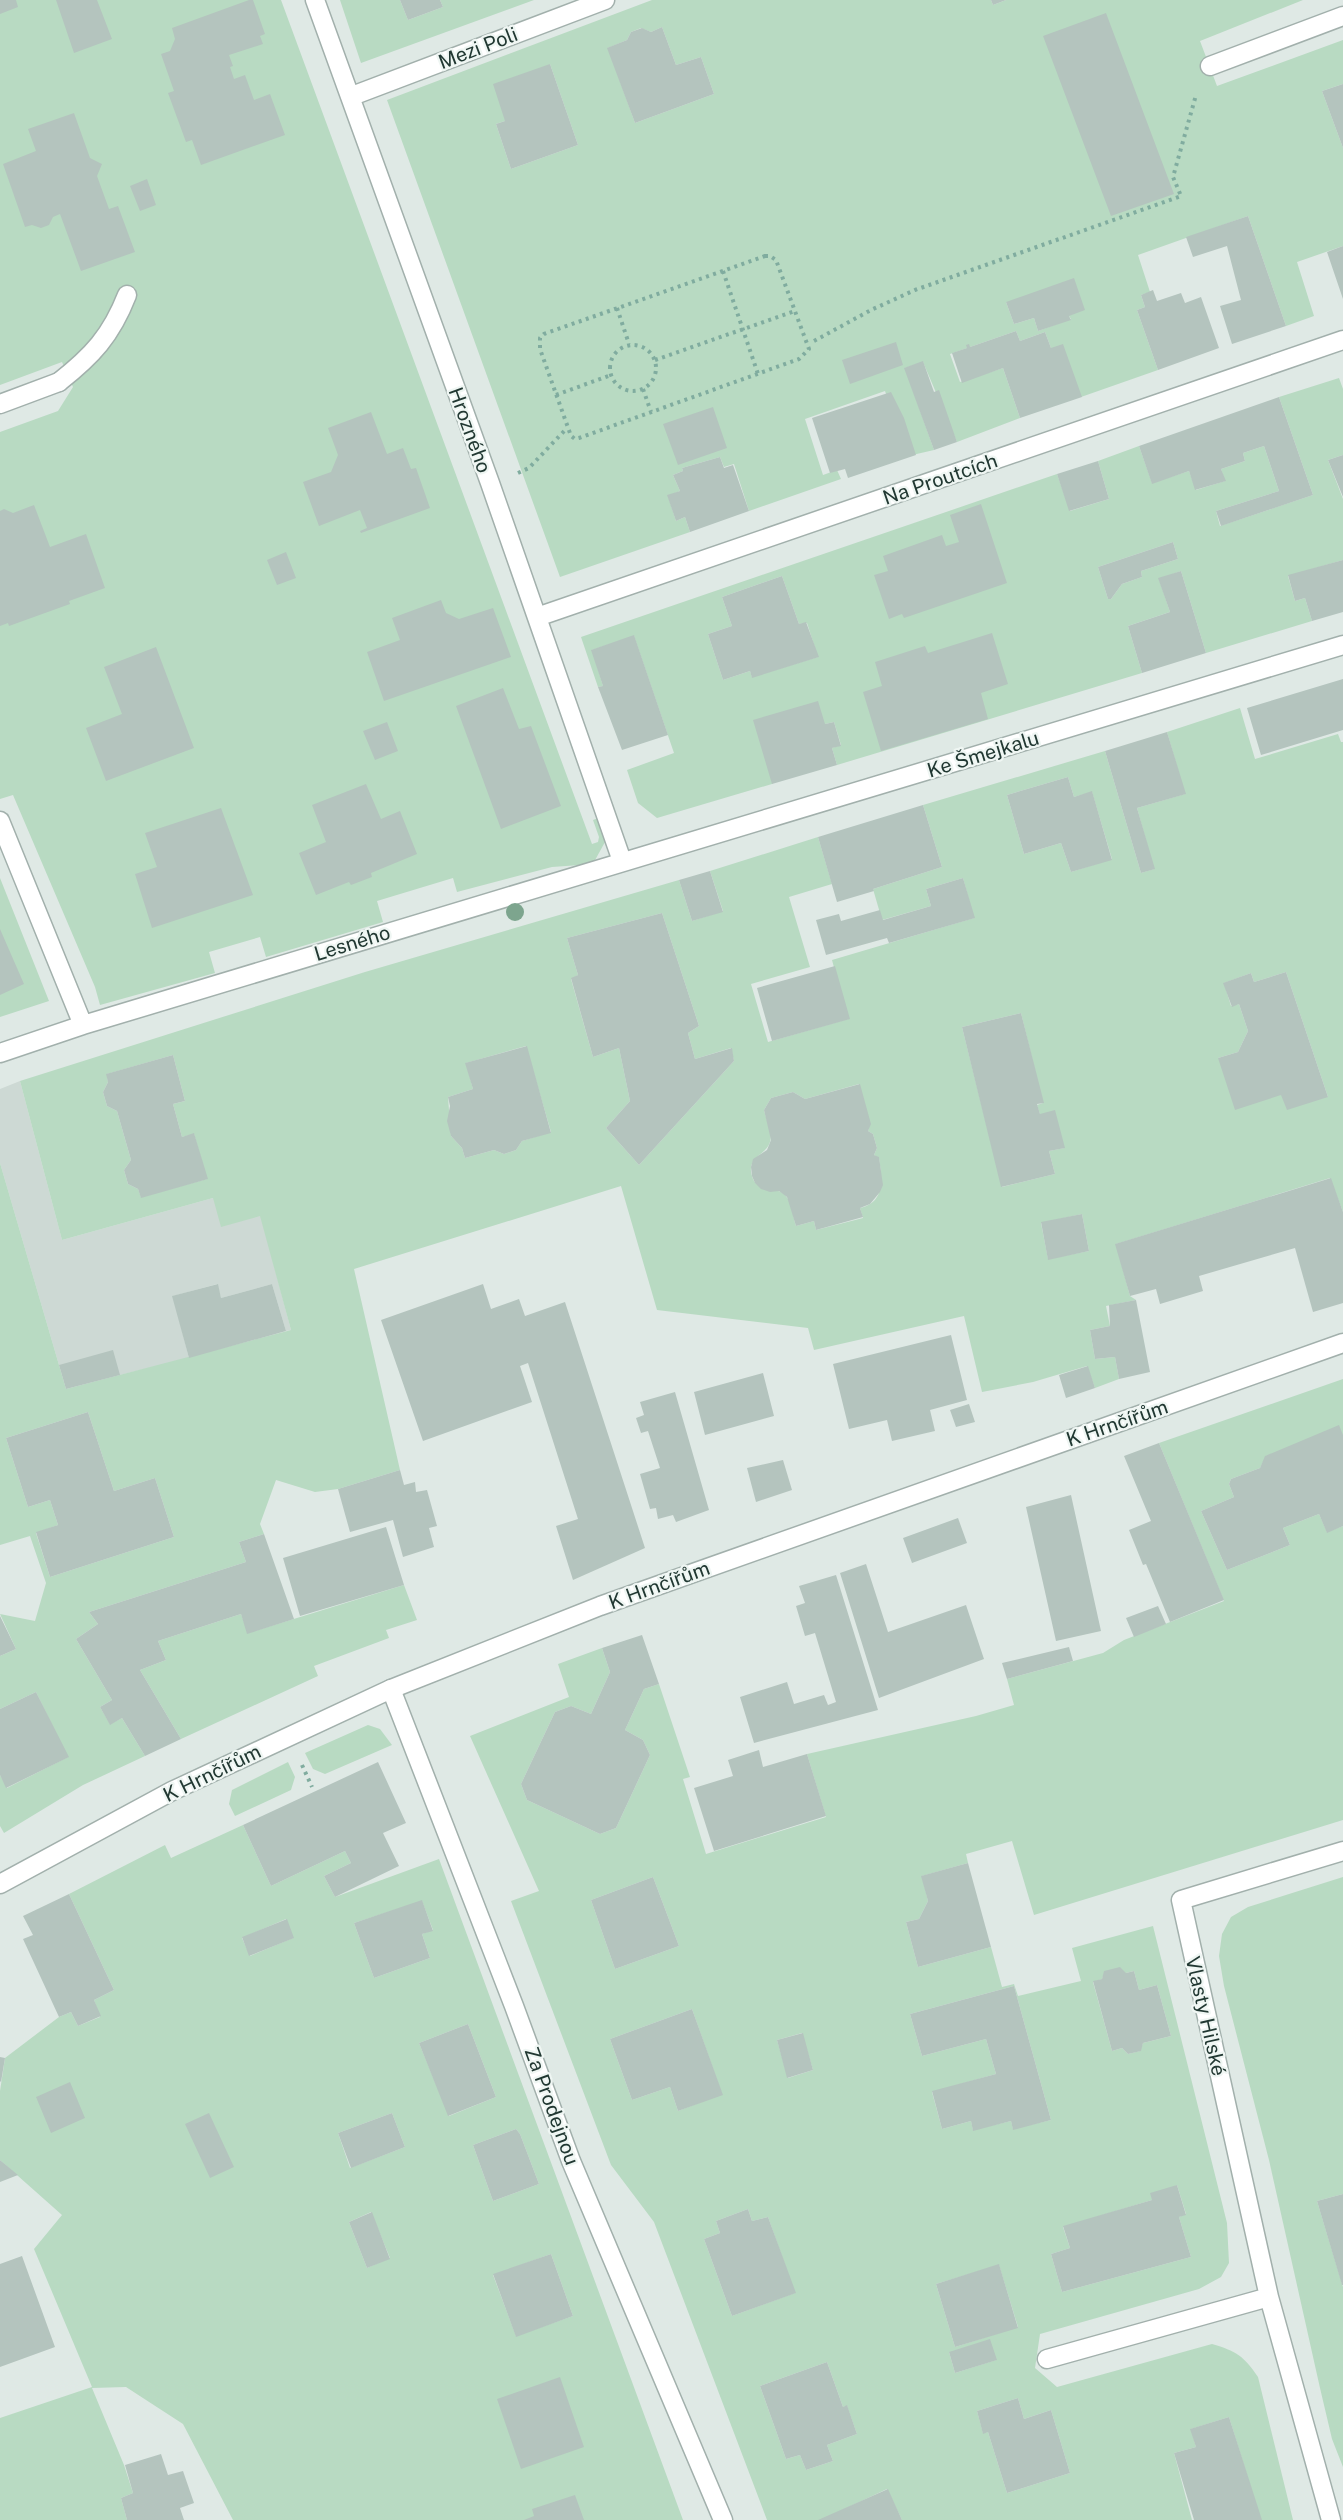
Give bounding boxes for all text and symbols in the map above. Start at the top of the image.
street label: Mezi Poli [435,22,521,74]
street label: Hrozného [443,384,497,476]
street label: Na Proutcích [880,448,1000,510]
street label: Ke Šmejkalu [924,726,1042,782]
street label: Lesného [311,920,393,966]
street label: K Hrnčířům [1063,1394,1171,1452]
street label: K Hrnčířům [605,1556,713,1614]
street label: K Hrnčířům [159,1739,265,1807]
street label: Vlasty Hilské [1181,1954,1231,2078]
street label: Za Prodejnou [520,2044,584,2168]

